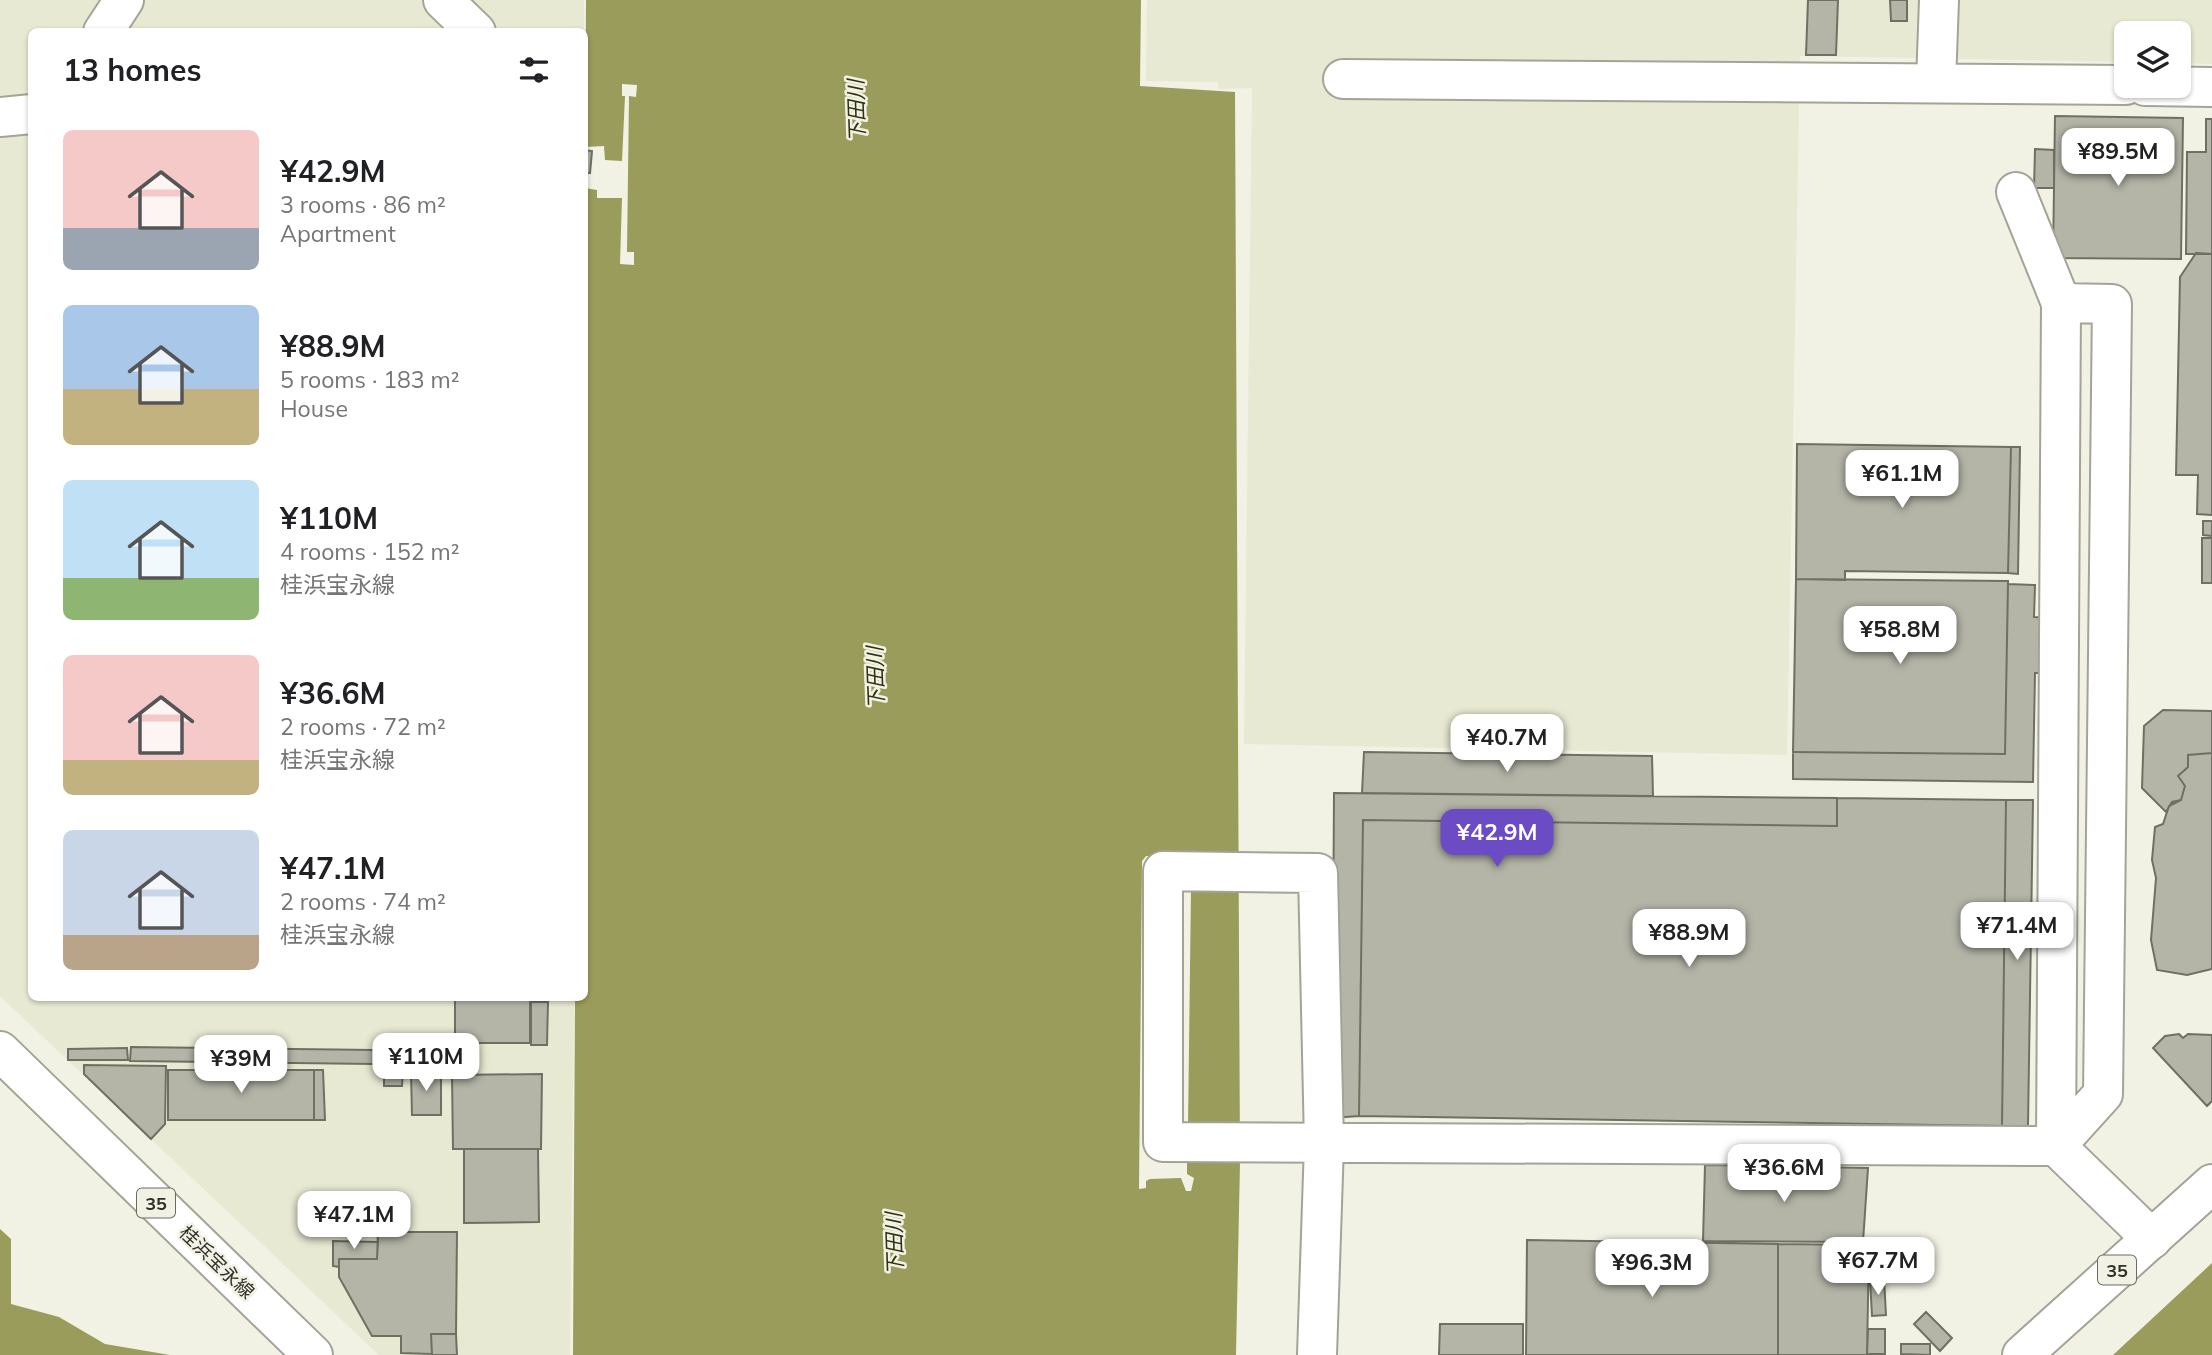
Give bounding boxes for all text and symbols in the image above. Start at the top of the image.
map controls [2114,21,2191,98]
button: layers [2114,21,2191,98]
text: 13 homes [63,51,202,89]
icon: filters [515,51,553,89]
water label: 下田川 [842,77,870,143]
pin: ¥89.5M [2061,128,2175,188]
text: ¥89.5M [2078,136,2158,165]
text: ¥42.9M [280,152,386,190]
icon: home [119,158,203,242]
text: 3 rooms · 86 m² [280,190,446,219]
text: Apartment [280,219,396,248]
text: ¥88.9M [280,327,386,365]
icon: home [119,333,203,417]
text: 5 rooms · 183 m² [280,365,460,394]
text: House [280,394,348,423]
pin: ¥61.1M [1845,450,1959,510]
text: ¥61.1M [1862,458,1942,487]
text: ¥110M [280,499,378,537]
icon: home [119,508,203,592]
text: 4 rooms · 152 m² [280,537,460,566]
text: 桂浜宝永線 [280,570,395,599]
pin: ¥58.8M [1843,606,1957,666]
text: ¥58.8M [1860,614,1940,643]
water label: 下田川 [861,644,889,710]
text: ¥36.6M [280,674,386,712]
icon: home [119,683,203,767]
text: 2 rooms · 72 m² [280,712,446,741]
pin: ¥40.7M [1450,714,1564,774]
text: ¥40.7M [1467,722,1547,751]
text: 桂浜宝永線 [280,745,395,774]
pin: ¥42.9M [1440,810,1554,869]
text: ¥42.9M [1457,817,1537,846]
text: ¥47.1M [280,849,386,887]
icon: home [119,858,203,942]
text: 2 rooms · 74 m² [280,887,446,916]
pin: ¥71.4M [1960,902,2074,962]
pin: ¥88.9M [1632,909,1746,969]
text: ¥71.4M [1977,910,2057,939]
text: ¥88.9M [1649,917,1729,946]
text: 桂浜宝永線 [280,920,395,949]
pin: ¥110M [377,1034,475,1093]
pin: ¥39M [200,1036,282,1095]
text: ¥110M [388,1041,464,1070]
text: ¥39M [210,1043,272,1072]
pin: ¥36.6M [1727,1144,1841,1204]
text: ¥36.6M [1744,1152,1824,1181]
road number: 35 [137,1188,175,1218]
pin: ¥47.1M [297,1192,411,1251]
text: ¥47.1M [314,1199,394,1228]
water label: 下田川 [880,1210,908,1276]
street label: 桂浜宝永線 [174,1220,260,1304]
pin: ¥67.7M [1821,1238,1935,1297]
pin: ¥96.3M [1595,1240,1709,1299]
text: ¥67.7M [1838,1245,1918,1274]
text: ¥96.3M [1612,1247,1692,1276]
road number: 35 [2098,1255,2136,1284]

